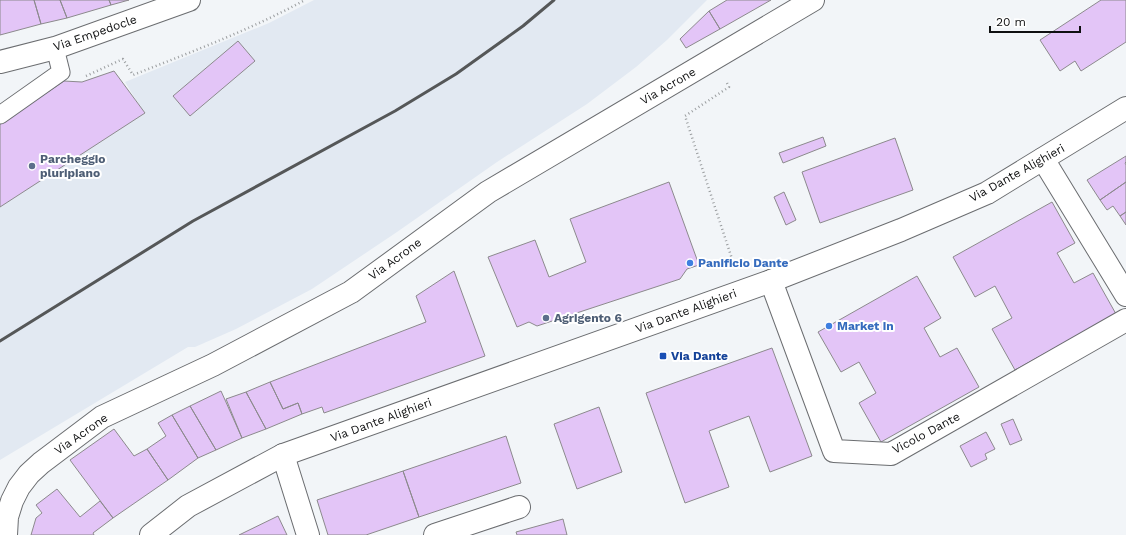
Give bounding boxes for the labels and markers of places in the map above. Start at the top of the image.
place label: Parcheggio pluripiano [40,152,105,180]
marker: Parcheggio pluripiano [27,161,37,171]
place label: Panificio Dante [698,256,788,270]
marker: Panificio Dante [685,258,695,268]
place label: Agrigento 6 [554,311,622,325]
marker: Agrigento 6 [541,313,551,323]
place label: Market in [837,319,894,333]
marker: Market in [824,321,834,331]
place label: Via Dante [671,349,728,363]
marker: Via Dante [658,351,668,361]

